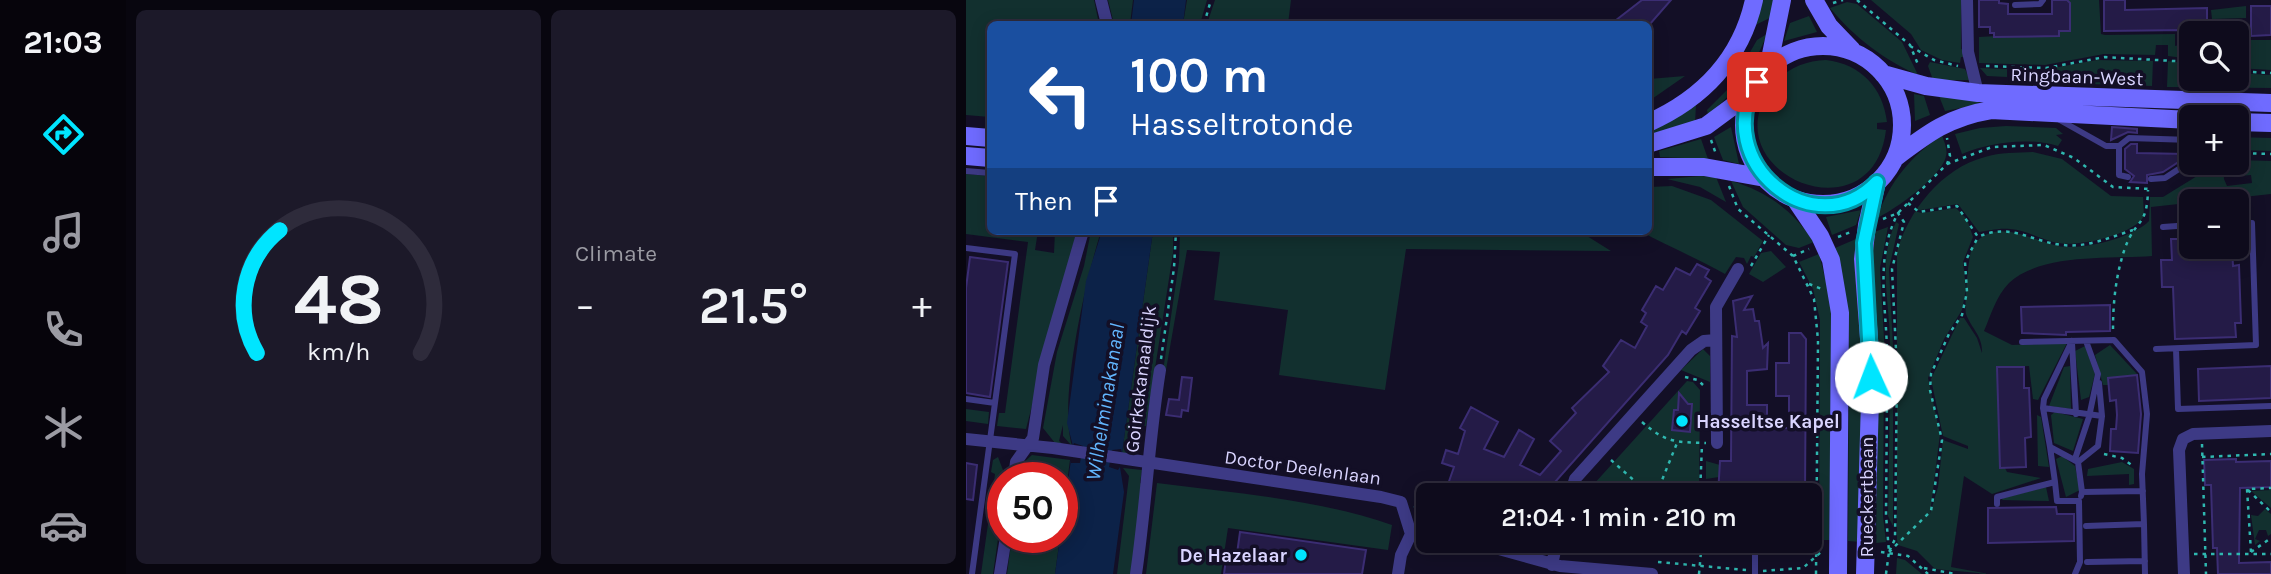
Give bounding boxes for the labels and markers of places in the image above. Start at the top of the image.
pin [1727,52,1787,112]
place label: Hasseltse Kapel [1696,411,1840,433]
marker: Hasseltse Kapel [1674,413,1690,429]
place label: De Hazelaar [1180,545,1288,567]
marker: De Hazelaar [1293,547,1309,563]

